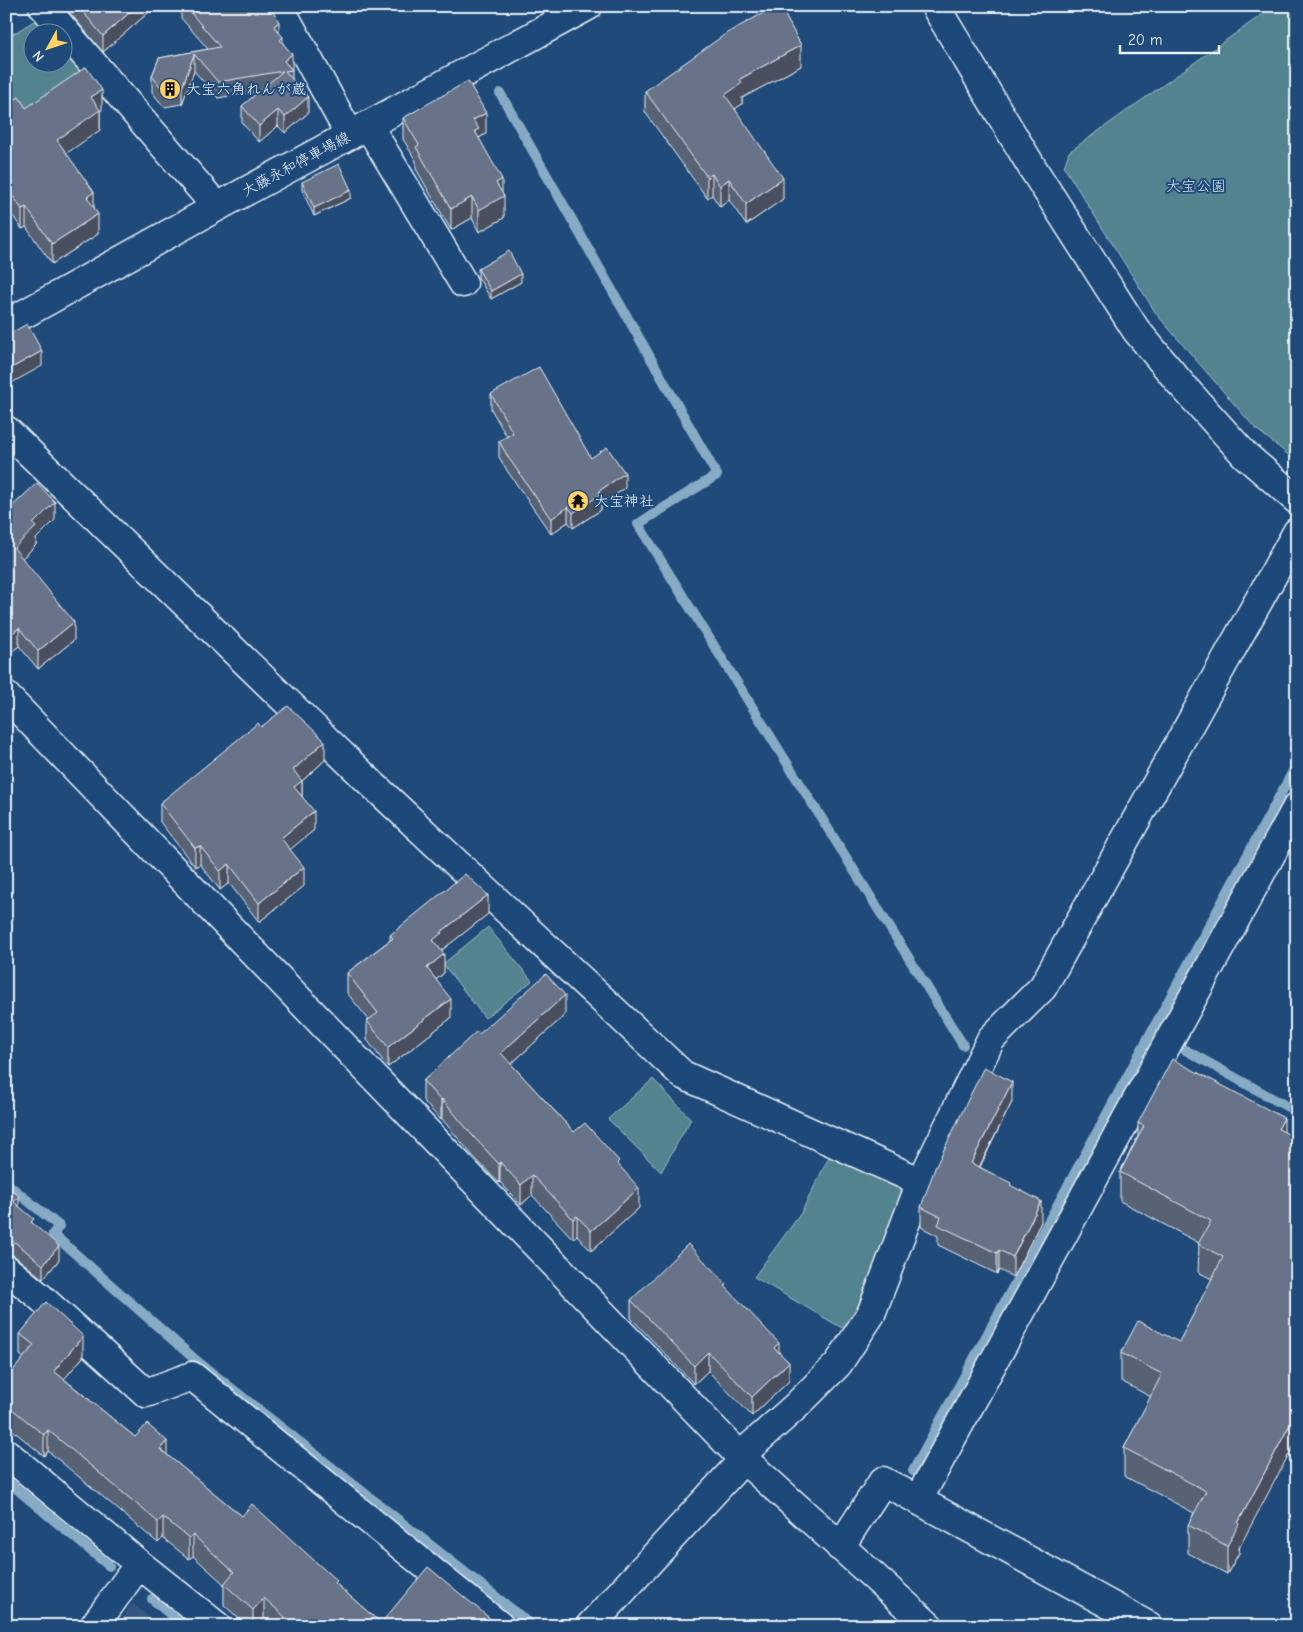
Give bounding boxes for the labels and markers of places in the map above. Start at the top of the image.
building icon: 大宝六角れんが蔵 [158,77,182,101]
place label: 大宝六角れんが蔵 [186,80,306,98]
temple icon: 大宝神社 [566,489,590,513]
place label: 大宝神社 [594,492,654,510]

